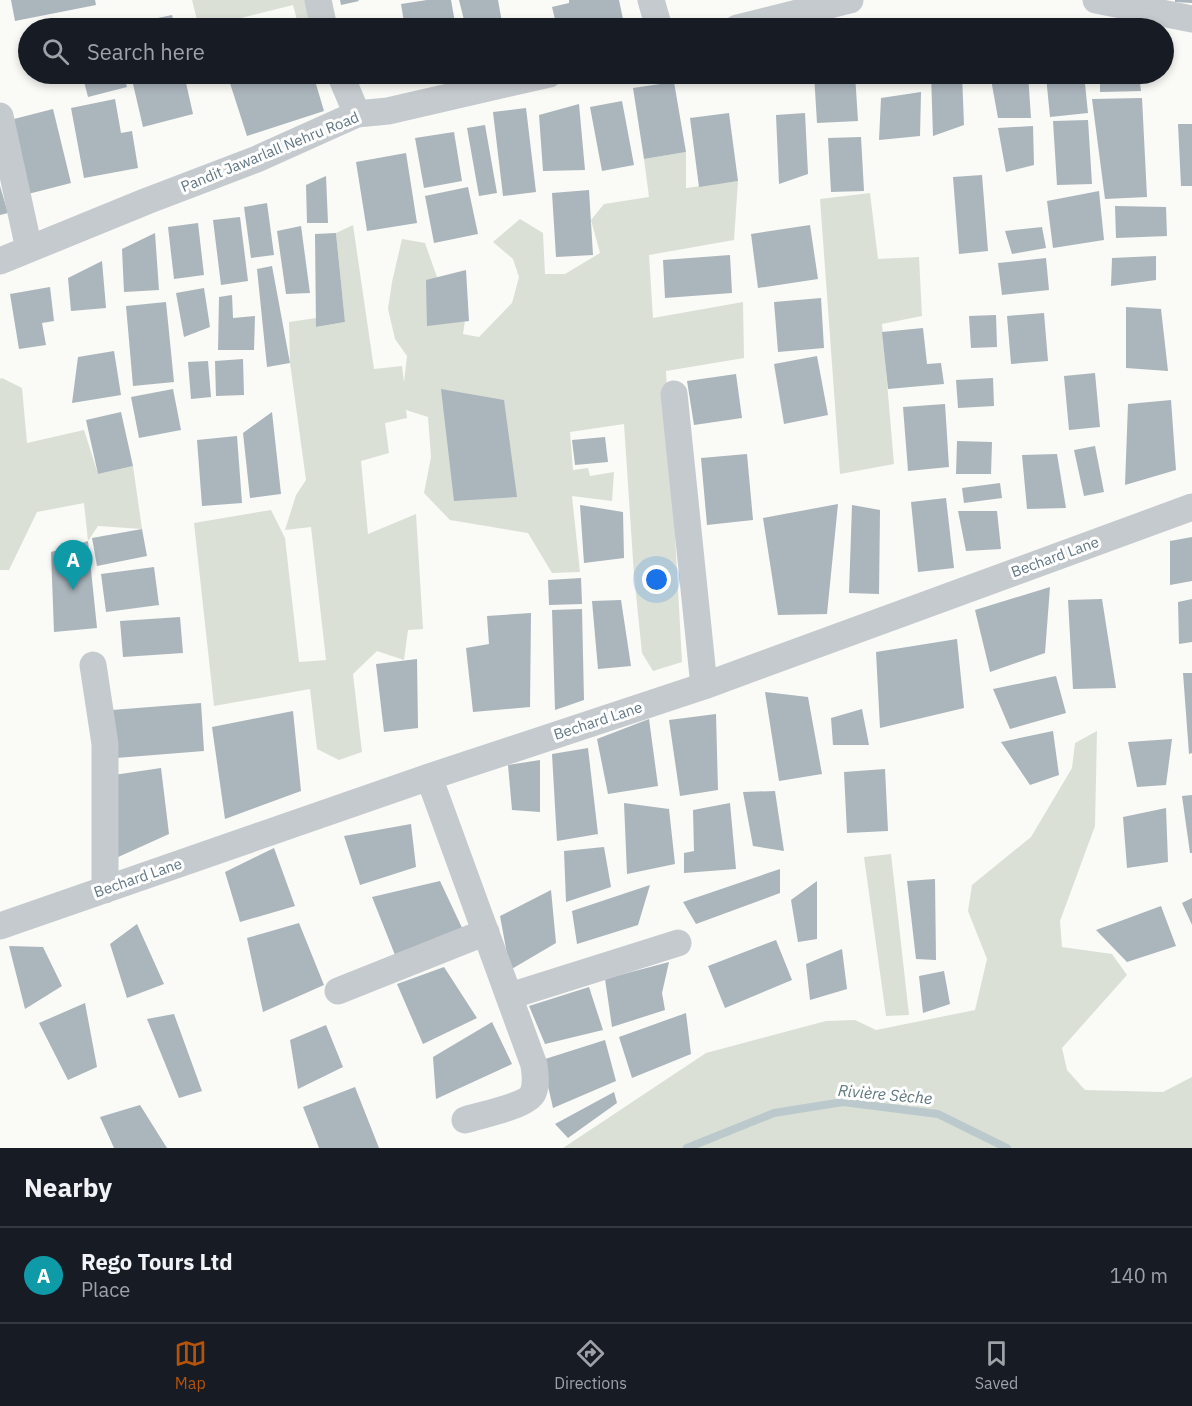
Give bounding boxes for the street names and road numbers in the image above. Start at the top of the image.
street label: Pandit Jawarlall Nehru Road [178,107,362,196]
street label: Bechard Lane [1008,532,1101,581]
street label: Bechard Lane [551,697,645,744]
street label: Bechard Lane [91,854,184,901]

